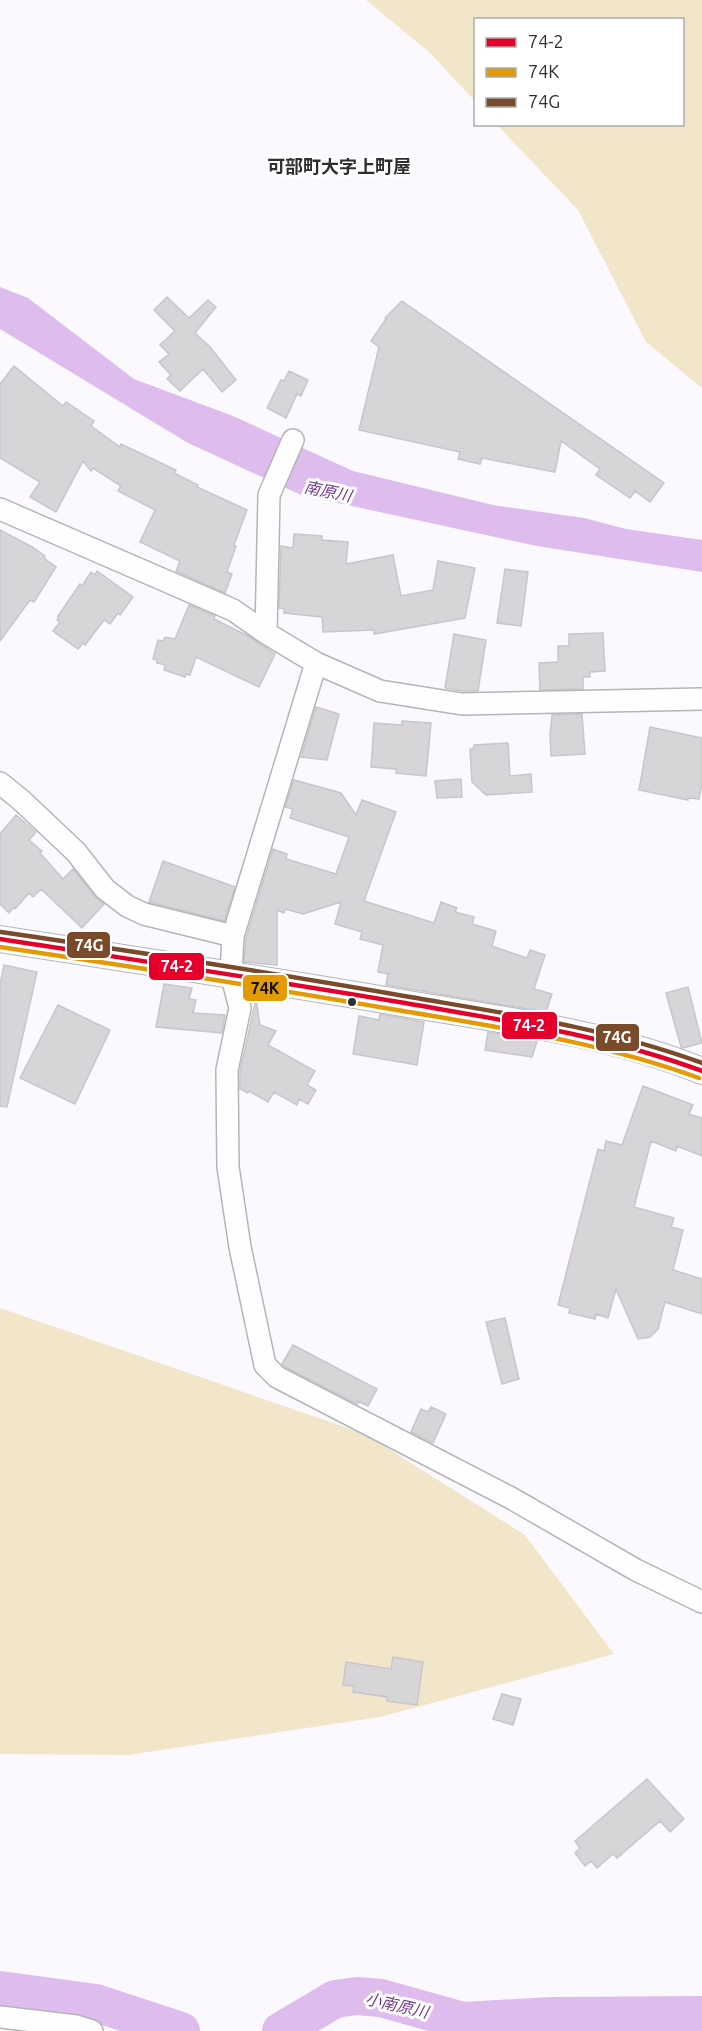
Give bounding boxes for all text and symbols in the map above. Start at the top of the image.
legend [474,18,684,126]
text: 74-2 [528,31,564,51]
text: 74K [528,61,559,81]
text: 74G [528,91,560,111]
district label: 可部町大字上町屋 [267,156,411,176]
water label: 南原川 [303,477,355,505]
line badge: 74G [66,931,111,959]
text: 74G [74,936,104,954]
line badge: 74-2 [148,952,205,981]
text: 74-2 [161,957,193,975]
line badge: 74K [242,974,288,1002]
text: 74K [251,979,280,997]
unlabelled marker [346,996,358,1008]
line badge: 74-2 [501,1011,558,1040]
text: 74-2 [513,1016,545,1034]
line badge: 74G [595,1023,640,1052]
text: 74G [602,1028,632,1046]
water label: 小南原川 [364,1989,432,2021]

